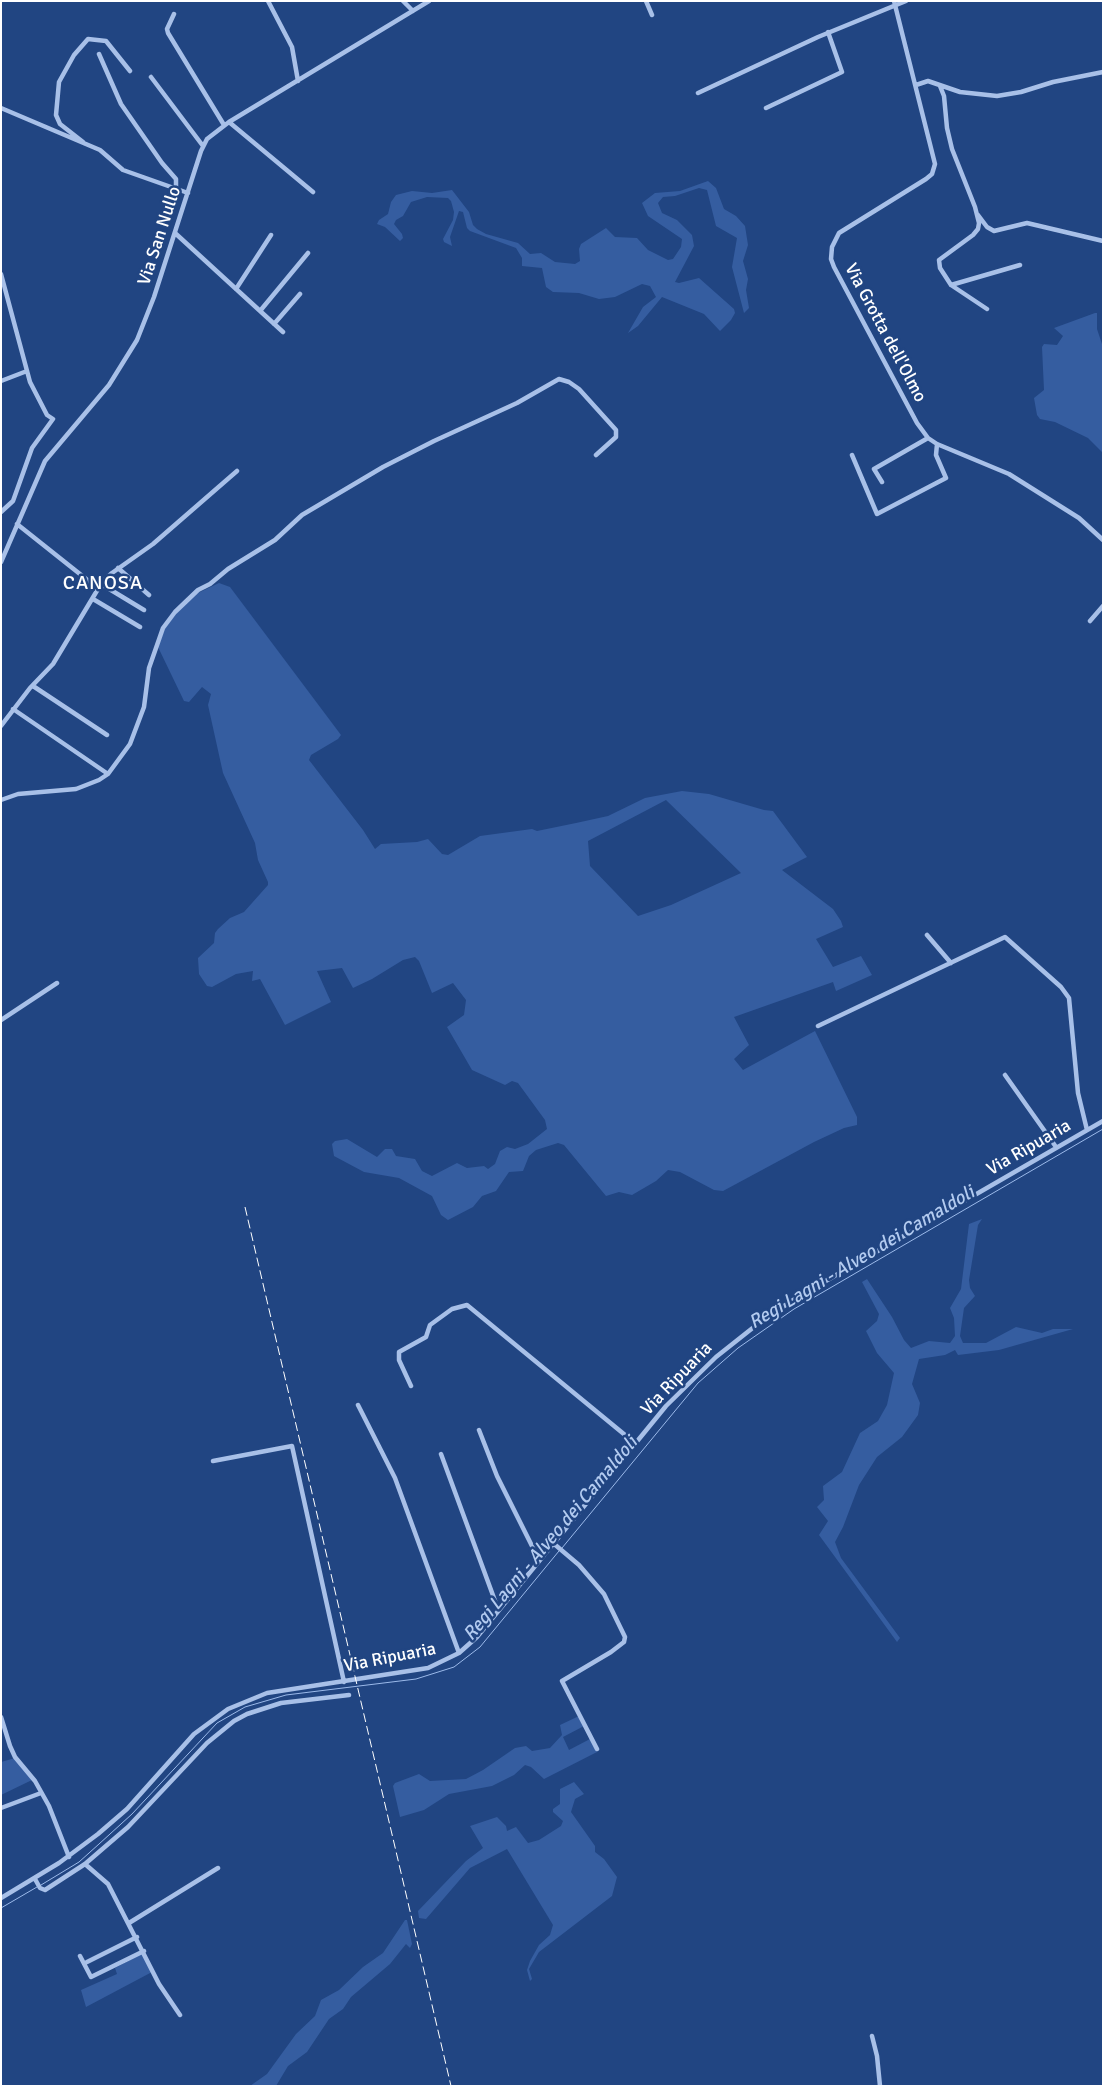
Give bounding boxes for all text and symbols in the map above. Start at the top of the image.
street label: Via San Nullo [134,184,186,288]
street label: Via Grotta dell'Olmo [839,260,931,406]
district label: CANOSA [62,572,144,596]
street label: Via Ripuaria [983,1115,1075,1181]
water label: Regi Lagni - Alveo dei Camaldoli [745,1181,979,1335]
street label: Via Ripuaria [637,1338,717,1420]
water label: Regi Lagni - Alveo dei Camaldoli [459,1432,643,1646]
street label: Via Ripuaria [342,1638,438,1678]

